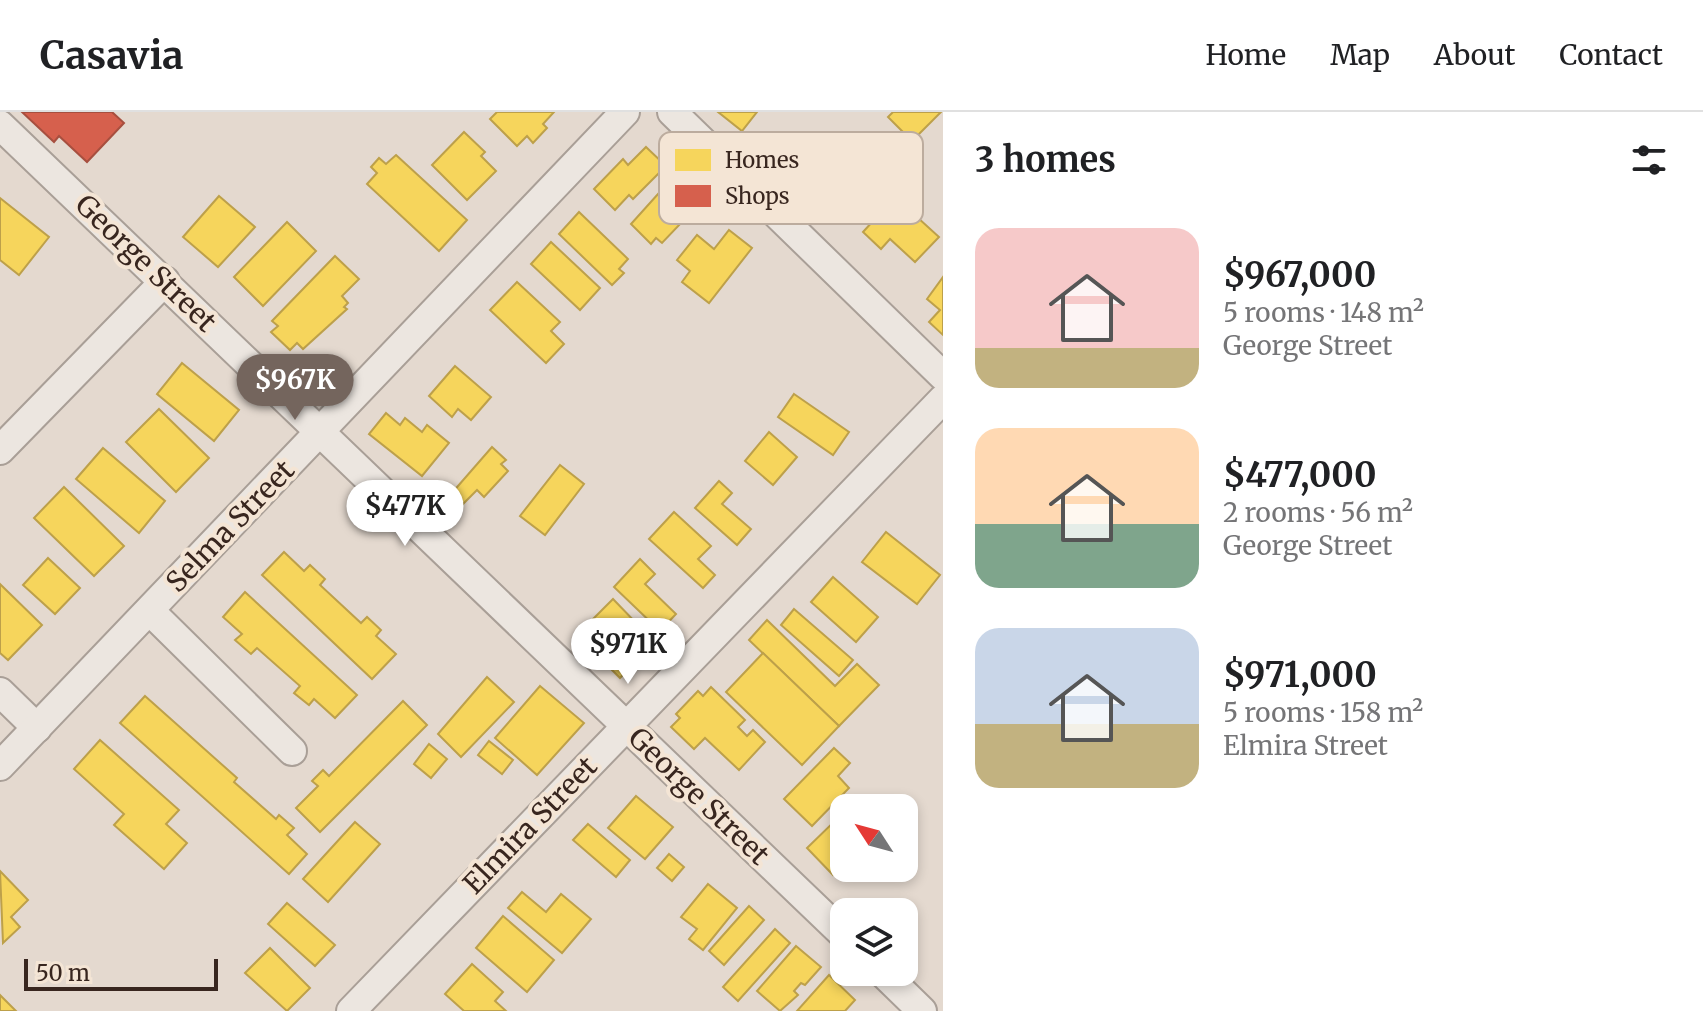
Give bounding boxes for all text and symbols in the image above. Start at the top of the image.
text: Casavia [40,32,184,79]
text: Home [1205,37,1286,73]
text: Map [1330,37,1390,73]
text: About [1434,37,1515,73]
text: Contact [1559,37,1663,73]
legend [659,132,923,224]
icon: filters [1627,138,1671,182]
text: 3 homes [975,139,1116,181]
text: Homes [725,146,799,174]
text: Shops [725,182,790,210]
street label: George Street [68,187,224,339]
text: $967,000 [1223,254,1376,296]
icon: home [1039,260,1135,356]
text: 5 rooms · 148 m² [1223,296,1424,329]
text: George Street [1223,329,1392,362]
pin: $967K [239,354,351,422]
text: $967K [255,363,335,396]
street label: Selma Street [158,452,302,600]
text: $477,000 [1223,454,1377,496]
icon: home [1039,460,1135,556]
pin: $477K [349,480,461,548]
text: $477K [364,489,446,522]
text: 2 rooms · 56 m² [1223,496,1413,529]
text: George Street [1223,529,1392,562]
pin: $971K [572,618,684,686]
text: $971K [589,627,667,660]
text: $971,000 [1223,654,1377,696]
icon: home [1039,660,1135,756]
text: 5 rooms · 158 m² [1223,696,1423,729]
street label: George Street [621,720,777,872]
text: Elmira Street [1223,729,1388,762]
street label: Elmira Street [455,749,605,901]
north arrow [830,794,918,882]
map controls [830,794,918,986]
button: layers [830,898,918,986]
scale bar [24,955,218,991]
text: 50 m [36,959,90,987]

